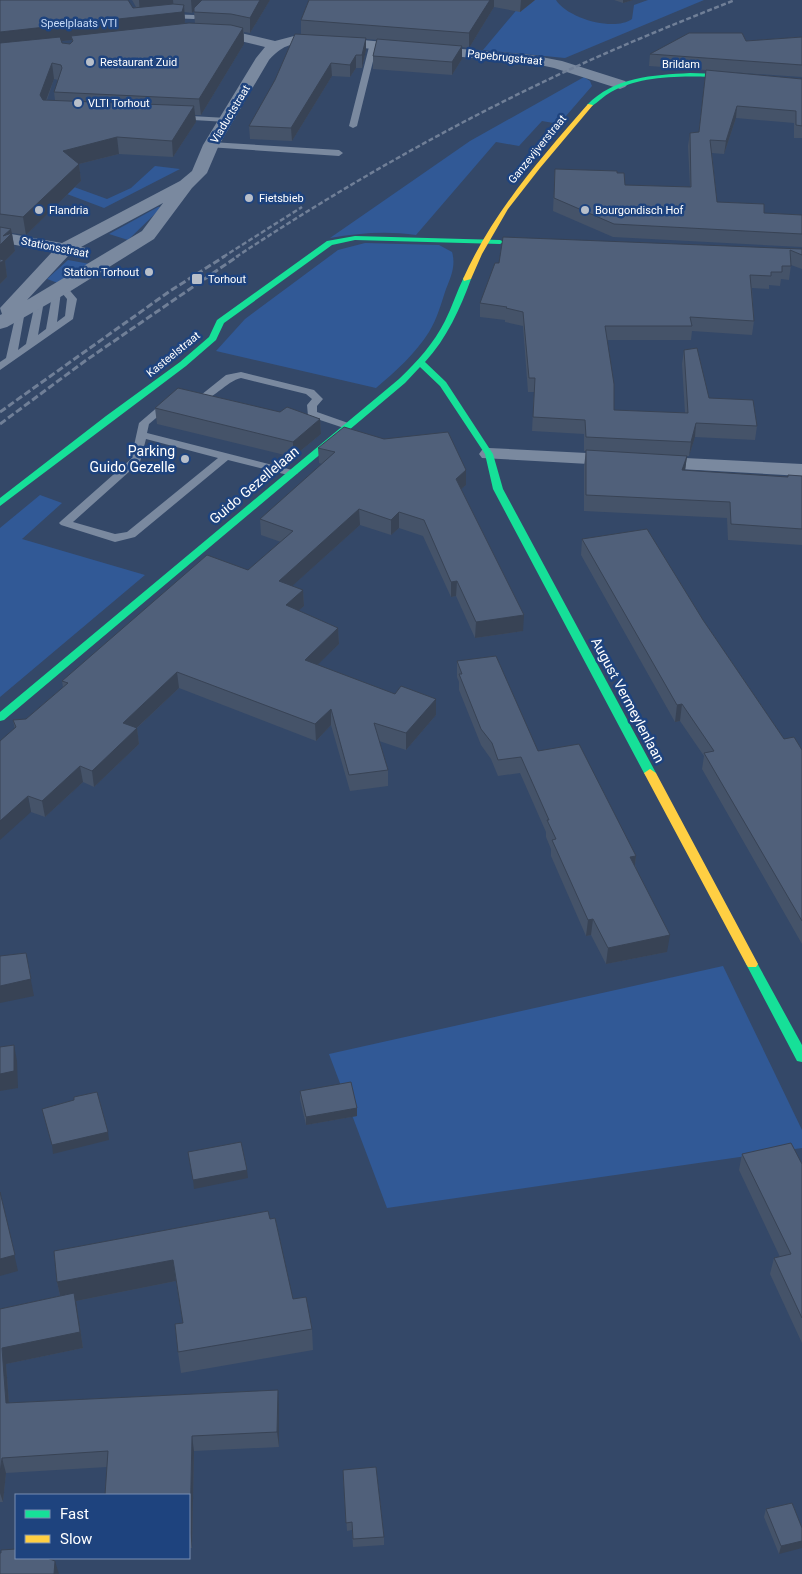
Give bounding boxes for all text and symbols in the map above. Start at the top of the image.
park label: Speelplaats VTI [41,17,117,30]
street label: Papebrugstraat [467,47,544,68]
marker: Restaurant Zuid [84,56,96,68]
place label: Restaurant Zuid [100,56,177,69]
street label: Brildam [662,58,700,71]
street label: Viaductstraat [208,82,253,146]
marker: VLTI Torhout [72,97,84,109]
place label: VLTI Torhout [88,97,150,110]
street label: Ganzevijverstraat [506,112,569,186]
marker: Fietsbieb [243,192,255,204]
place label: Fietsbieb [259,192,304,205]
marker: Flandria [33,204,45,216]
place label: Flandria [49,204,88,217]
marker: Bourgondisch Hof [579,204,591,216]
place label: Bourgondisch Hof [595,204,684,217]
street label: Stationsstraat [20,235,90,261]
place label: Station Torhout [64,266,139,279]
marker: Station Torhout [143,266,155,278]
marker: Torhout [190,272,204,286]
place label: Torhout [208,273,246,286]
street label: Kasteelstraat [144,329,203,380]
place label: Parking Guido Gezelle [90,443,175,475]
street label: Guido Gezellelaan [206,443,302,527]
marker: Parking Guido Gezelle [179,453,191,465]
street label: August Vermeylenlaan [588,635,668,765]
legend [15,1494,190,1559]
text: Fast [60,1505,89,1523]
text: Slow [60,1530,92,1548]

